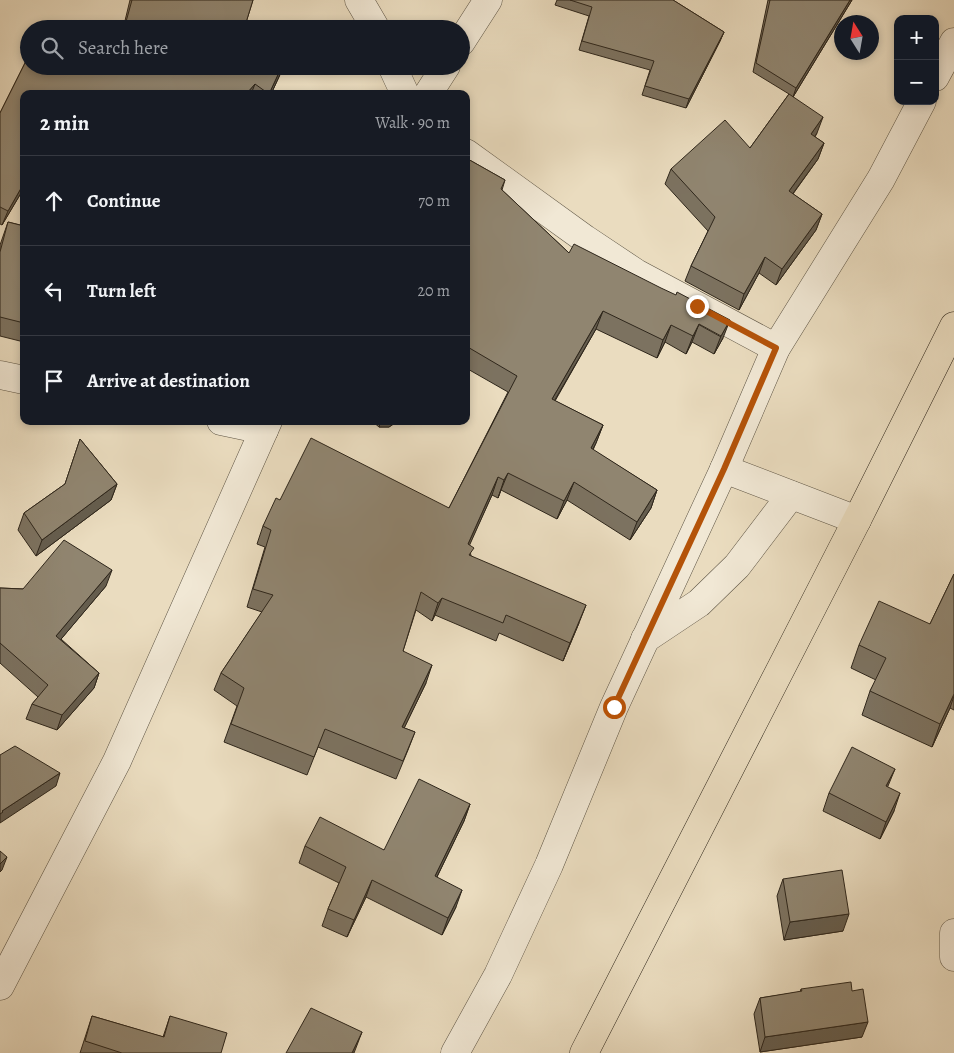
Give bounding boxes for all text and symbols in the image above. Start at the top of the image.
north arrow [834,15,879,60]
map controls [894,15,939,105]
button: + [894,15,939,60]
search box [20,20,470,75]
icon: search [38,34,66,62]
text: Search here [78,35,168,61]
button: − [894,60,939,105]
text: 2 min [40,109,89,137]
text: Walk · 90 m [375,112,450,134]
icon: ahead [40,187,68,215]
text: Continue [87,188,161,214]
text: 70 m [418,190,450,212]
icon: left [40,277,68,305]
text: Turn left [87,278,156,304]
text: 20 m [417,280,450,302]
route end [686,295,709,318]
icon: arrive [40,367,68,395]
text: Arrive at destination [87,368,250,394]
route start [603,696,626,719]

